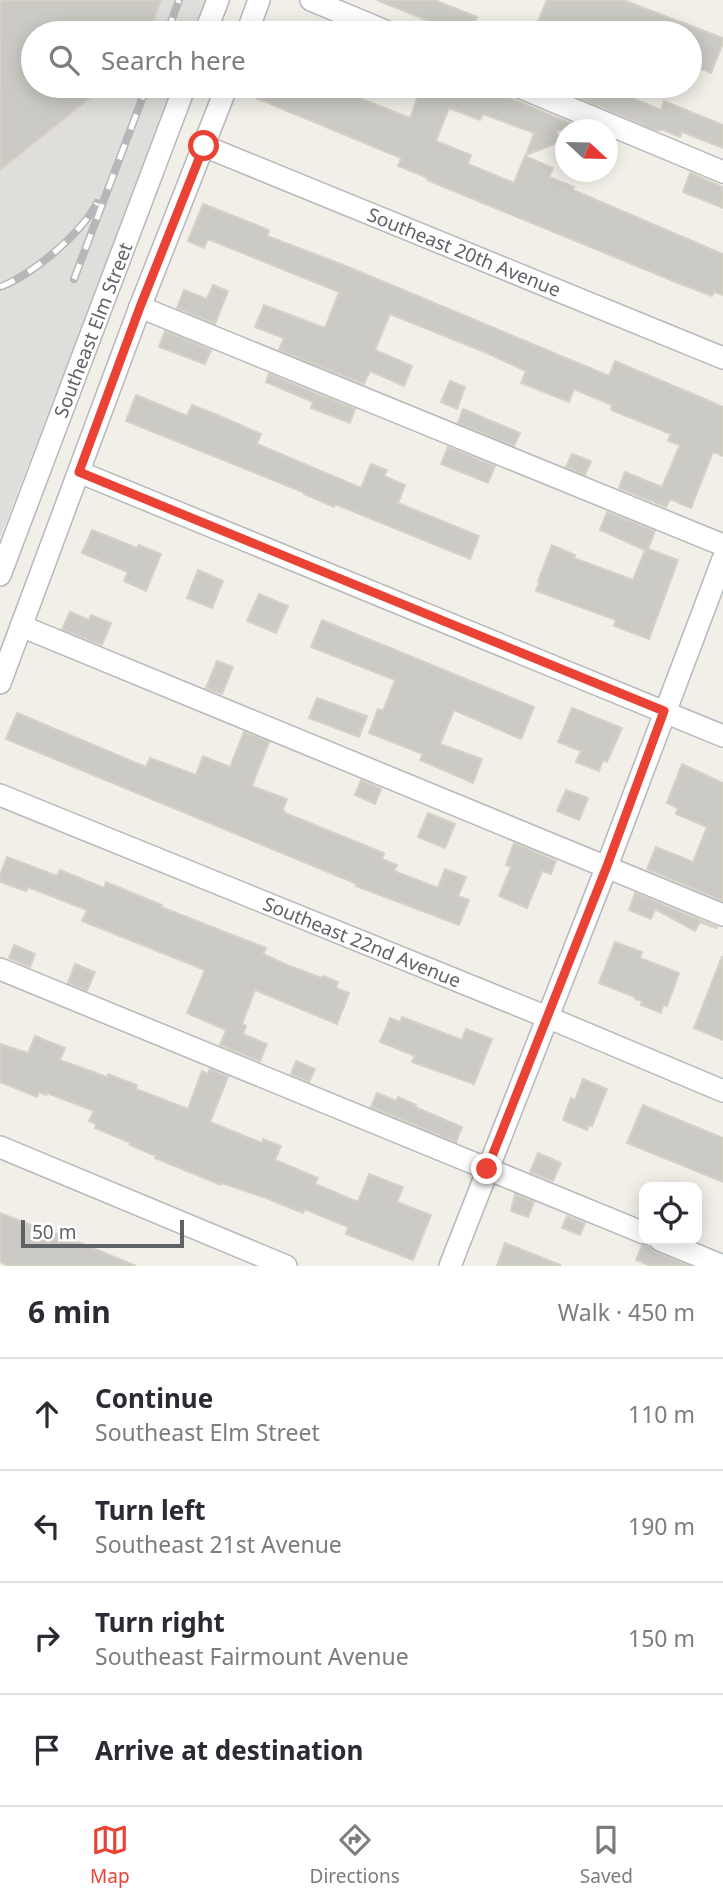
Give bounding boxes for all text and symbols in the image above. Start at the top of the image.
search box [21,21,702,98]
icon: search [45,41,83,79]
text: Search here [101,42,246,78]
north arrow [555,119,618,182]
route start [188,130,219,161]
street label: Southeast 20th Avenue [363,201,565,303]
street label: Southeast Elm Street [48,238,138,421]
street label: Southeast 22nd Avenue [259,890,465,994]
route end [471,1153,502,1184]
map controls [639,1182,702,1245]
button: locate [639,1182,702,1245]
scale bar [21,1217,184,1249]
text: 50 m [32,1219,76,1245]
text: 6 min [28,1291,111,1332]
text: Walk · 450 m [558,1296,695,1328]
text: Continue [95,1380,213,1416]
icon: ahead [28,1395,66,1433]
text: 110 m [628,1398,695,1430]
text: Southeast Elm Street [95,1416,320,1448]
text: Turn left [95,1492,206,1528]
icon: left [28,1507,66,1545]
text: 190 m [628,1510,695,1542]
text: Southeast 21st Avenue [95,1528,342,1560]
text: Turn right [95,1604,225,1640]
icon: right [28,1619,66,1657]
text: 150 m [628,1622,695,1654]
text: Southeast Fairmount Avenue [95,1640,409,1672]
icon: arrive [28,1731,66,1769]
text: Arrive at destination [95,1732,364,1768]
tab: Map [90,1821,130,1889]
tab: Directions [310,1821,400,1889]
tab: Saved [580,1821,633,1889]

